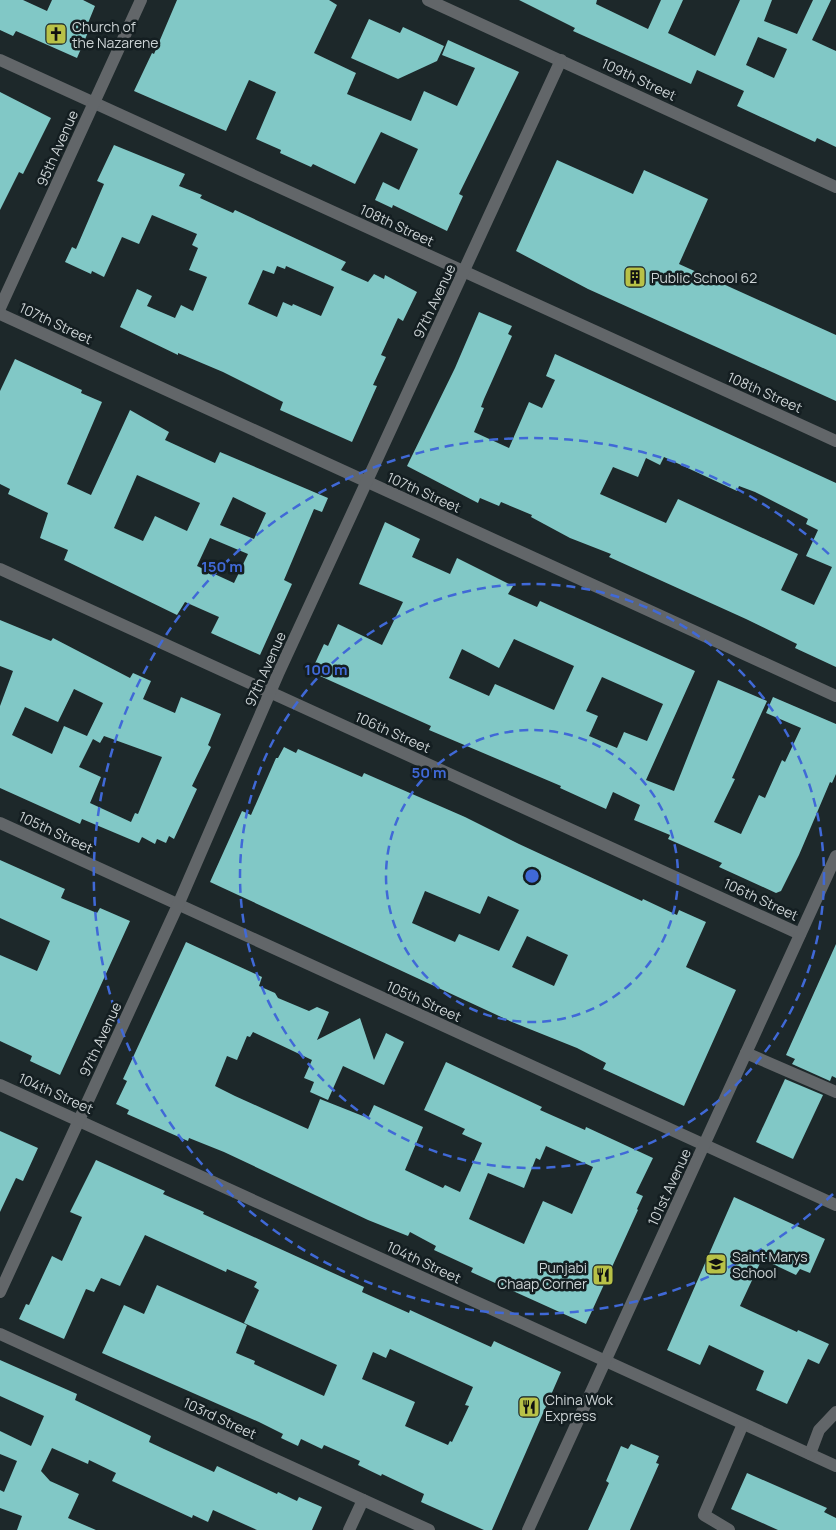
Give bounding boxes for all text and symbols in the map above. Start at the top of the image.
place label: Church of the Nazarene [72,17,158,52]
church icon: Church of the Nazarene [44,22,68,46]
street label: 109th Street [598,53,680,105]
street label: 95th Avenue [32,107,82,189]
street label: 108th Street [357,199,438,251]
street label: 97th Avenue [408,261,460,341]
building icon: Public School 62 [623,265,647,289]
place label: Public School 62 [651,268,757,287]
street label: 107th Street [16,298,96,348]
street label: 108th Street [725,367,806,417]
street label: 107th Street [384,467,464,517]
text: 150 m [201,556,243,577]
street label: 97th Avenue [240,629,290,709]
text: 100 m [305,659,347,680]
street label: 106th Street [352,707,434,757]
text: 50 m [411,762,447,783]
street label: 105th Street [16,806,97,858]
centre of rings [523,867,541,885]
street label: 106th Street [720,873,802,925]
street label: 105th Street [384,976,465,1026]
street label: 97th Avenue [74,999,126,1079]
street label: 104th Street [16,1068,97,1118]
street label: 101st Avenue [643,1145,695,1229]
street label: 104th Street [384,1236,465,1288]
place label: Saint Marys School [732,1247,808,1282]
school or university icon: Saint Marys School [704,1252,728,1276]
place label: Punjabi Chaap Corner [497,1258,587,1293]
restaurant icon: Punjabi Chaap Corner [591,1263,615,1287]
place label: China Wok Express [545,1390,614,1425]
street label: 103rd Street [180,1393,260,1443]
restaurant icon: China Wok Express [517,1395,541,1419]

